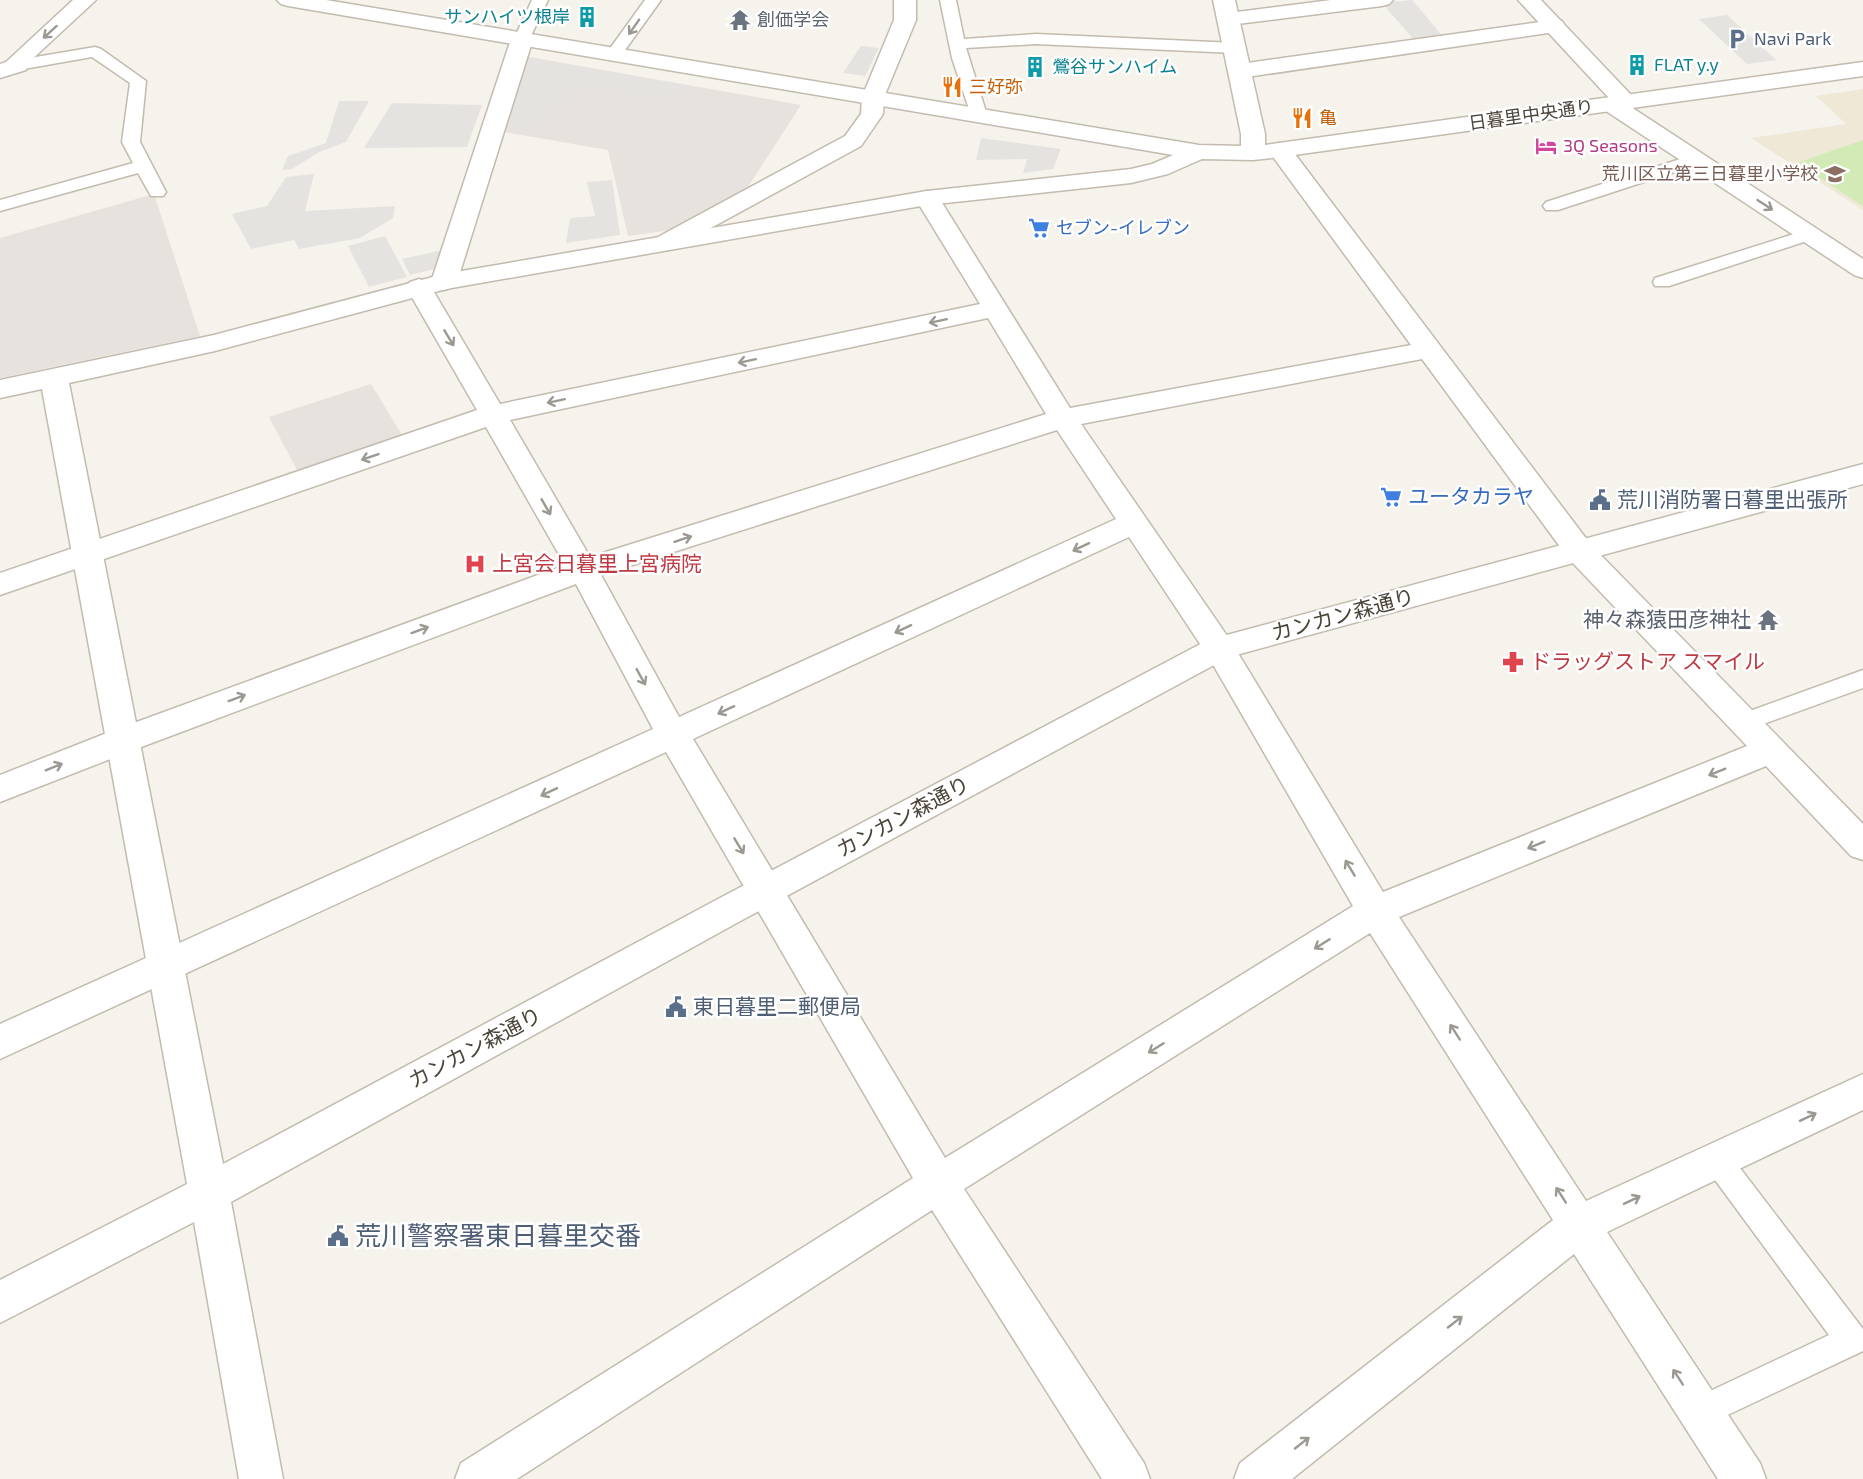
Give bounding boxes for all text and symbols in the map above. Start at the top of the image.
place label: サンハイツ根岸 [444,5,570,27]
building icon: サンハイツ根岸 [575,5,599,29]
temple icon: 創価学会 [728,8,752,32]
place label: 創価学会 [757,8,829,30]
one-way arrow [627,19,640,35]
one-way arrow [43,25,58,39]
parking icon: Navi Park [1725,27,1749,51]
place label: Navi Park [1754,27,1831,49]
building icon: FLAT y.y [1625,53,1649,77]
place label: FLAT y.y [1654,53,1719,75]
building icon: 鶯谷サンハイム [1023,55,1047,79]
place label: 鶯谷サンハイム [1052,55,1177,77]
restaurant icon: 三好弥 [940,75,964,99]
place label: 三好弥 [969,75,1023,97]
street label: 日暮里中央通り [1467,94,1595,134]
restaurant icon: 亀 [1290,106,1314,130]
place label: 亀 [1319,106,1337,128]
hotel icon: 3Q Seasons [1534,134,1558,158]
place label: 3Q Seasons [1563,134,1658,156]
place label: 荒川区立第三日暮里小学校 [1602,162,1818,184]
school or university icon: 荒川区立第三日暮里小学校 [1823,162,1847,186]
one-way arrow [1757,199,1773,211]
supermarket icon: セブン-イレブン [1027,216,1051,240]
place label: セブン-イレブン [1056,216,1190,238]
one-way arrow [929,316,948,327]
one-way arrow [443,329,455,346]
one-way arrow [738,356,757,367]
one-way arrow [547,396,567,407]
one-way arrow [361,452,380,463]
place label: ユータカラヤ [1408,483,1534,508]
supermarket icon: ユータカラヤ [1379,485,1403,509]
place label: 荒川消防署日暮里出張所 [1617,486,1848,511]
public building icon: 荒川消防署日暮里出張所 [1588,488,1612,512]
one-way arrow [541,498,553,515]
one-way arrow [673,532,692,543]
one-way arrow [1072,542,1090,554]
place label: 上宮会日暮里上宮病院 [492,550,702,575]
hospital icon: 上宮会日暮里上宮病院 [463,552,487,576]
street label: カンカン森通り [1268,582,1417,645]
place label: 神々森猿田彦神社 [1583,606,1751,631]
temple icon: 神々森猿田彦神社 [1756,608,1780,632]
one-way arrow [410,624,428,635]
one-way arrow [895,624,913,635]
place label: ドラッグストア スマイル [1530,648,1765,673]
pharmacy icon: ドラッグストア スマイル [1501,650,1525,674]
one-way arrow [635,668,647,685]
one-way arrow [227,692,246,703]
one-way arrow [718,705,736,717]
one-way arrow [45,761,63,772]
one-way arrow [1708,767,1727,778]
street label: カンカン森通り [832,770,973,861]
one-way arrow [540,787,558,798]
one-way arrow [734,837,746,854]
one-way arrow [1528,840,1546,851]
one-way arrow [1343,860,1355,877]
one-way arrow [1314,939,1331,951]
place label: 東日暮里二郵便局 [693,993,861,1018]
public building icon: 東日暮里二郵便局 [664,995,688,1019]
street label: カンカン森通り [404,1001,545,1092]
one-way arrow [1448,1024,1460,1041]
one-way arrow [1148,1042,1165,1054]
one-way arrow [1799,1110,1817,1122]
one-way arrow [1555,1187,1567,1204]
one-way arrow [1622,1193,1640,1205]
place label: 荒川警察署東日暮里交番 [355,1219,641,1250]
public building icon: 荒川警察署東日暮里交番 [326,1224,350,1248]
one-way arrow [1447,1316,1463,1329]
one-way arrow [1672,1369,1684,1386]
one-way arrow [1294,1436,1310,1449]

